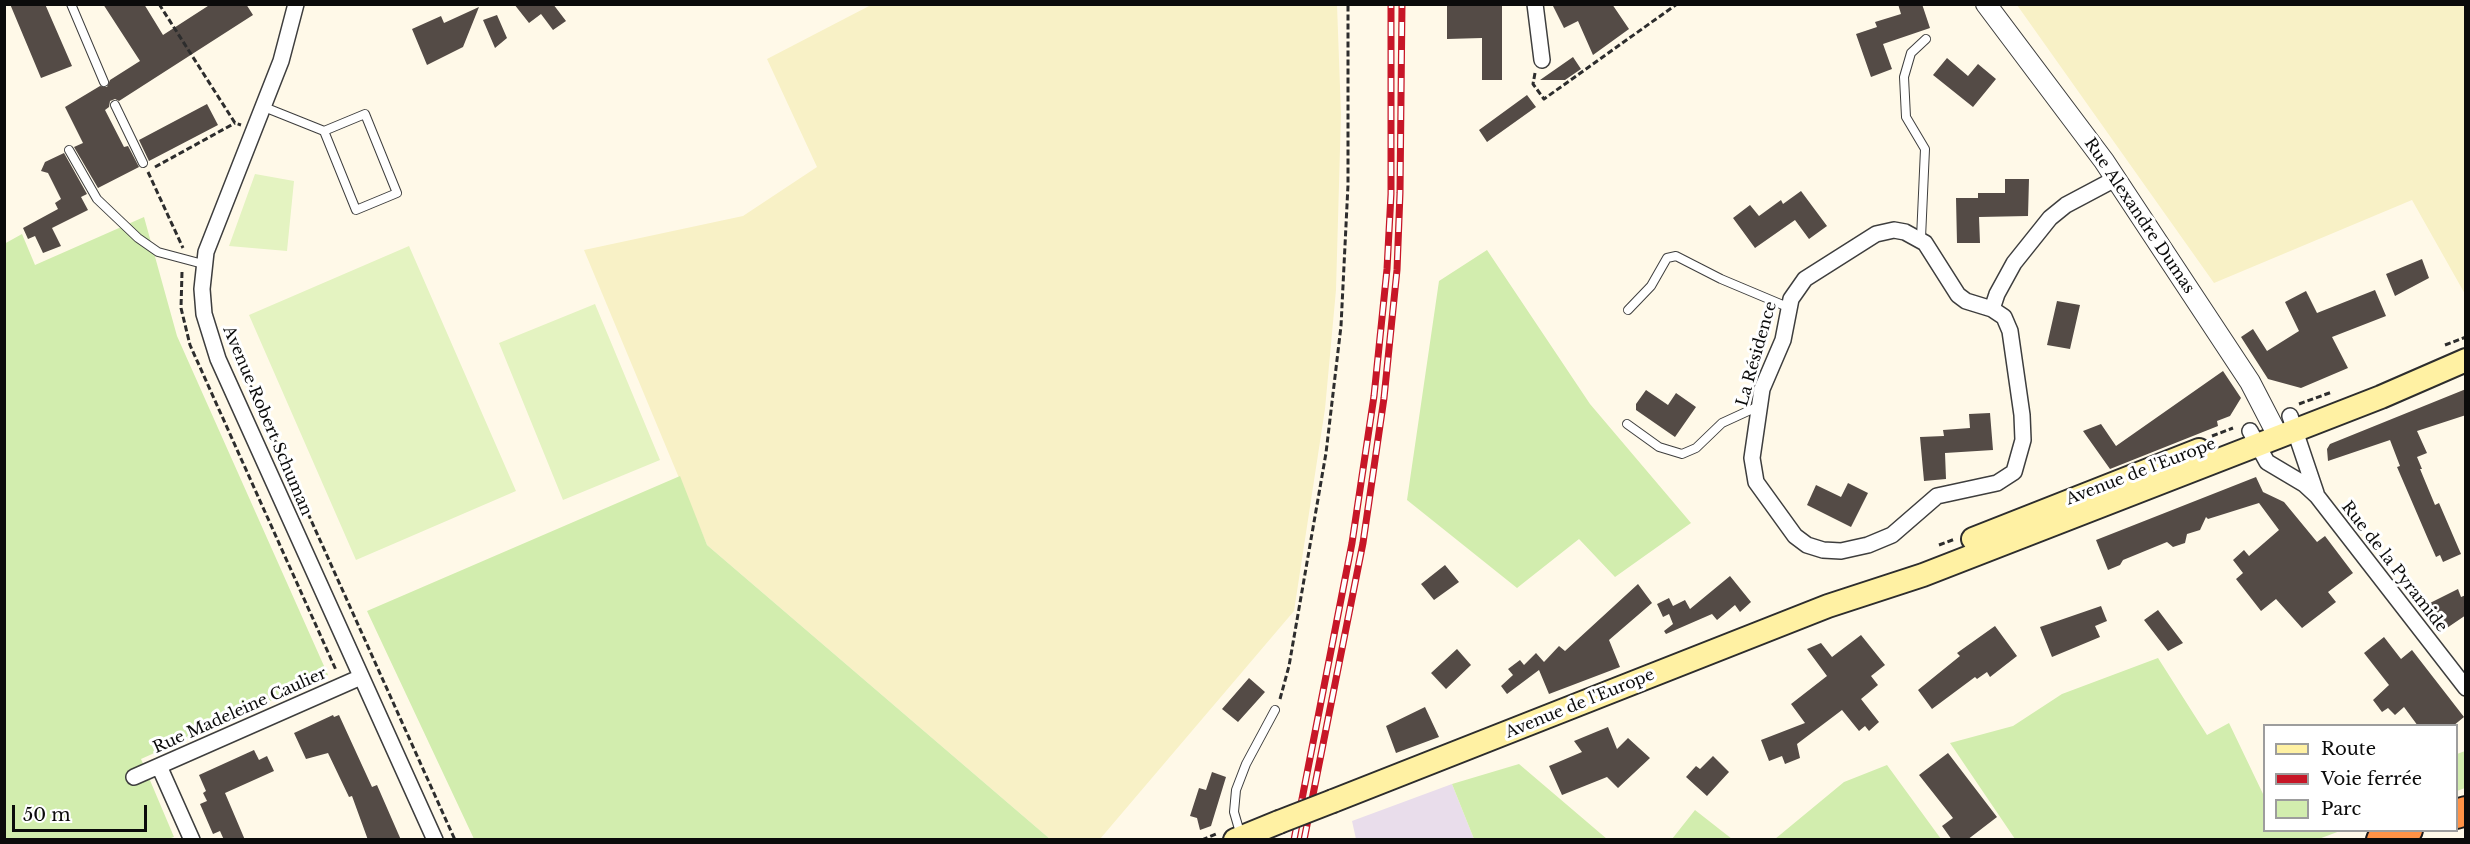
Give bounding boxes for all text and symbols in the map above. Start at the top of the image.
street label: Rue Alexandre Dumas [2080,135,2198,297]
street label: La Résidence [1733,299,1781,409]
street label: Avenue Robert Schuman [218,323,316,519]
street label: Avenue de l'Europe [2063,435,2219,509]
street label: Rue de la Pyramide [2337,498,2451,636]
street label: Rue Madeleine Caulier [150,664,330,758]
street label: Avenue de l'Europe [1503,665,1657,743]
legend [2263,724,2458,832]
text: Route [2321,738,2376,760]
text: Voie ferrée [2321,768,2422,790]
scale bar [15,793,150,831]
text: Parc [2321,798,2361,820]
text: 50 m [23,804,71,826]

